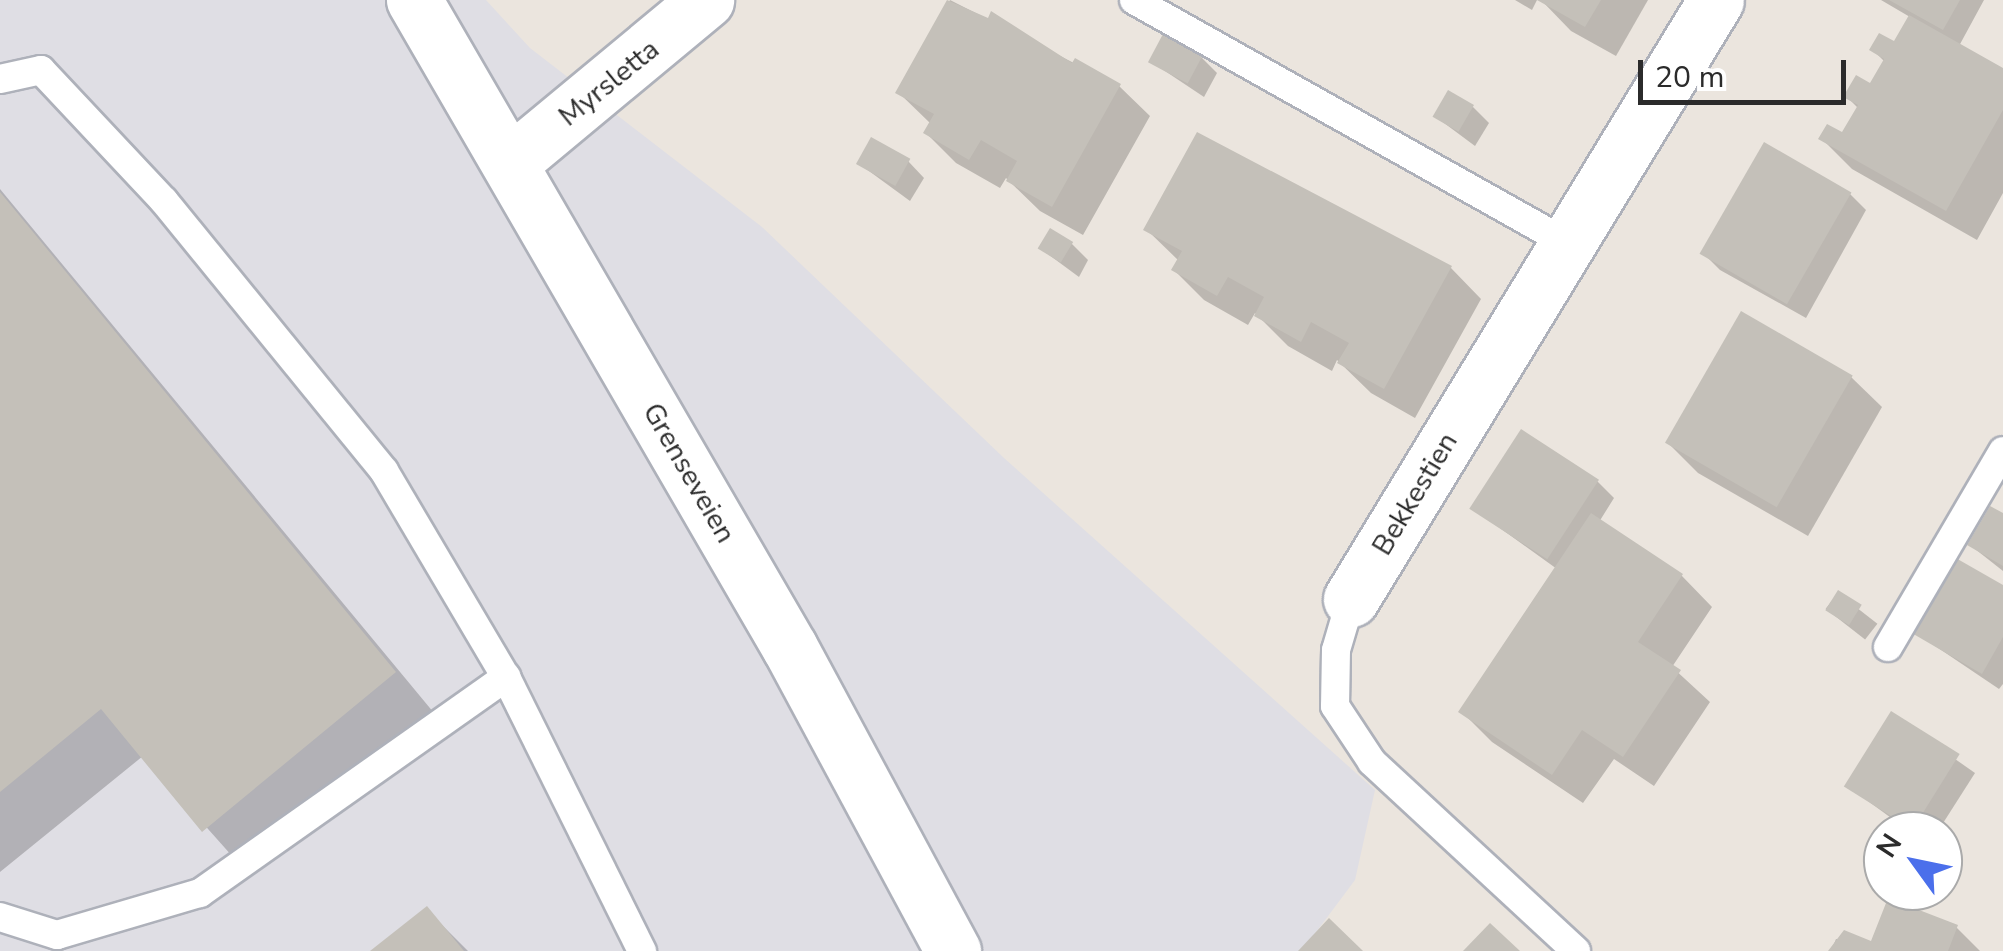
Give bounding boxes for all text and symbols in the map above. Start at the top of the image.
street label: Myrsletta [552,33,666,133]
scale bar [1643,40,1850,102]
text: 20 m [1655,57,1724,98]
street label: Grenseveien [636,397,742,549]
street label: Bekkestien [1365,427,1465,561]
north arrow [1863,811,1963,911]
text: N [1868,827,1911,865]

